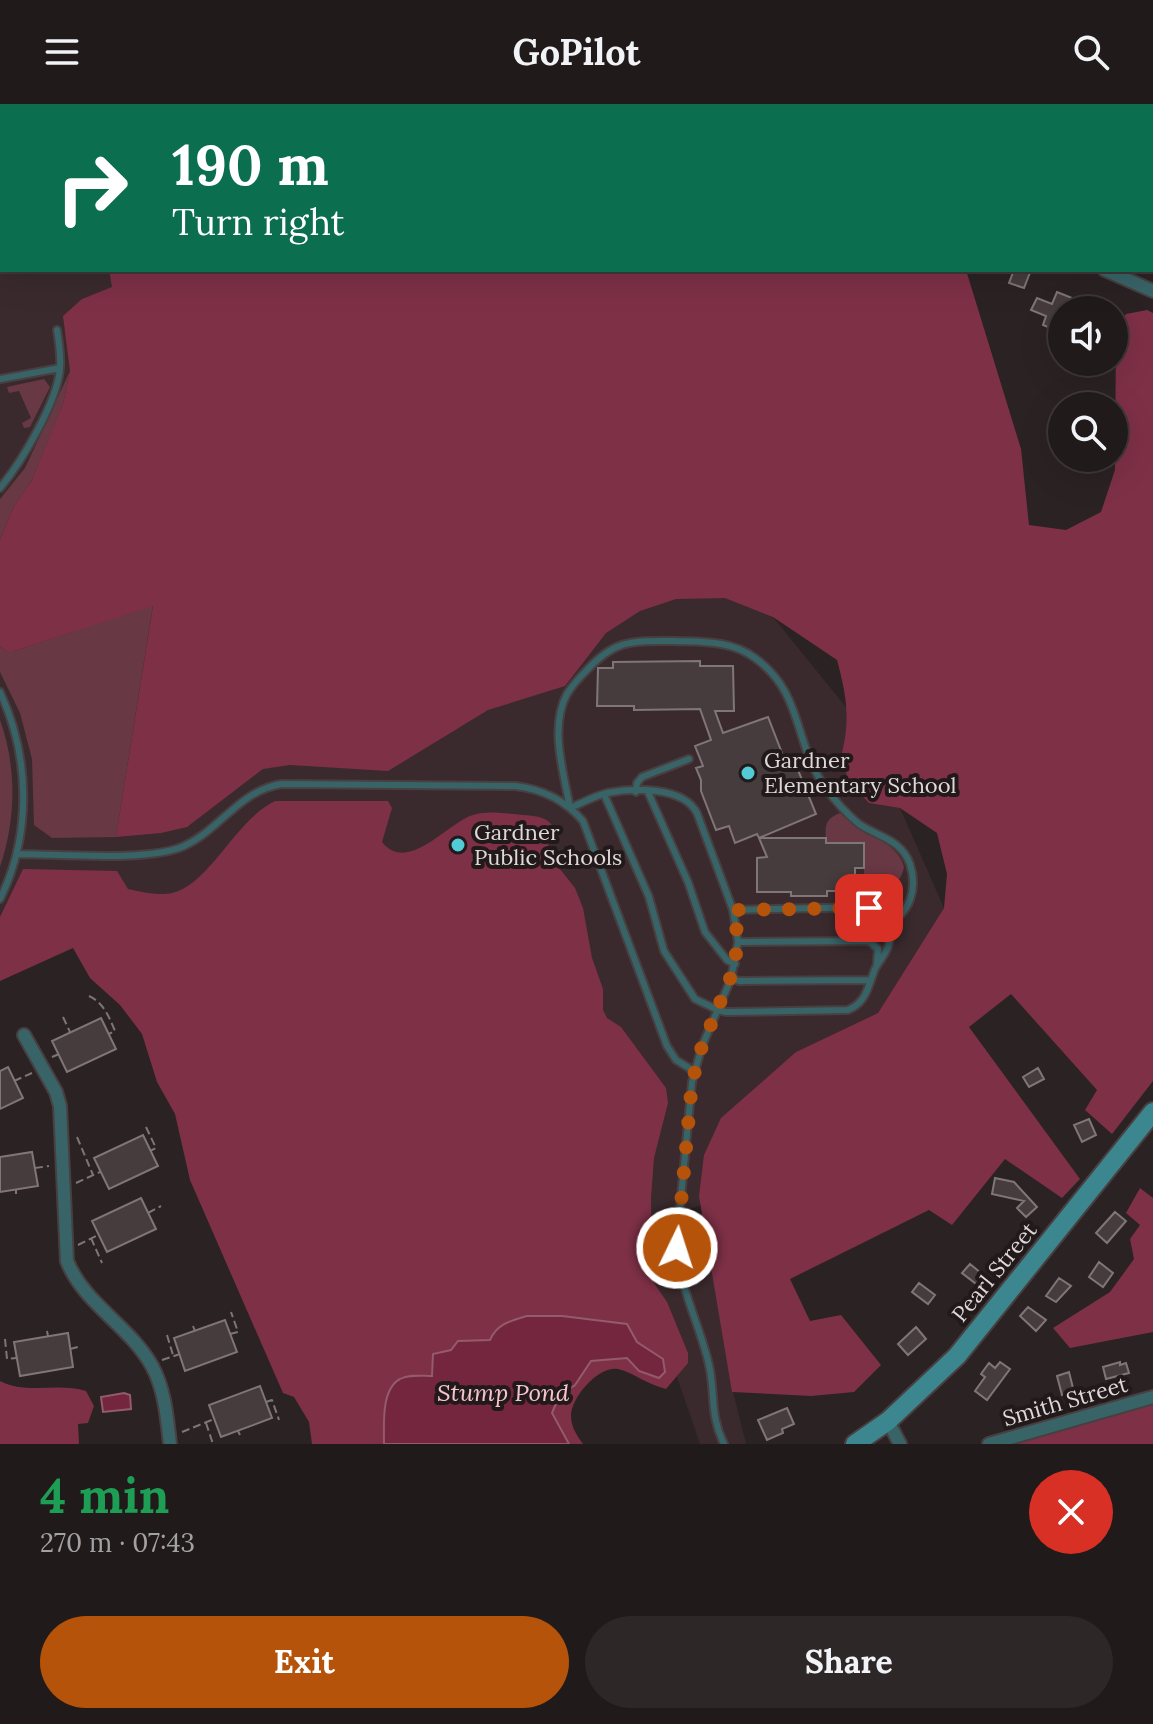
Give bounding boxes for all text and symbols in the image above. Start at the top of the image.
text: GoPilot [513,29,640,75]
icon: menu [40,30,84,74]
icon: search [1069,30,1113,74]
text: 190 m [172,129,329,200]
icon: right [40,136,144,240]
text: Turn right [172,199,345,245]
map controls [1048,296,1128,472]
button: sound [1048,296,1128,376]
button: search [1048,392,1128,472]
place label: Gardner Elementary School [764,746,957,799]
marker: Gardner Elementary School [739,764,757,782]
place label: Gardner Public Schools [474,818,622,871]
marker: Gardner Public Schools [449,836,467,854]
pin [835,874,903,942]
icon: arrive [847,886,891,930]
position arrow [635,1206,719,1290]
street label: Pearl Street [945,1216,1043,1327]
street label: Smith Street [999,1370,1131,1432]
water label: Stump Pond [437,1377,570,1408]
text: 4 min [40,1465,169,1526]
button: close [1029,1470,1113,1554]
text: 270 m · 07:43 [40,1526,195,1559]
button: Exit [40,1616,569,1708]
button: Share [585,1616,1113,1708]

